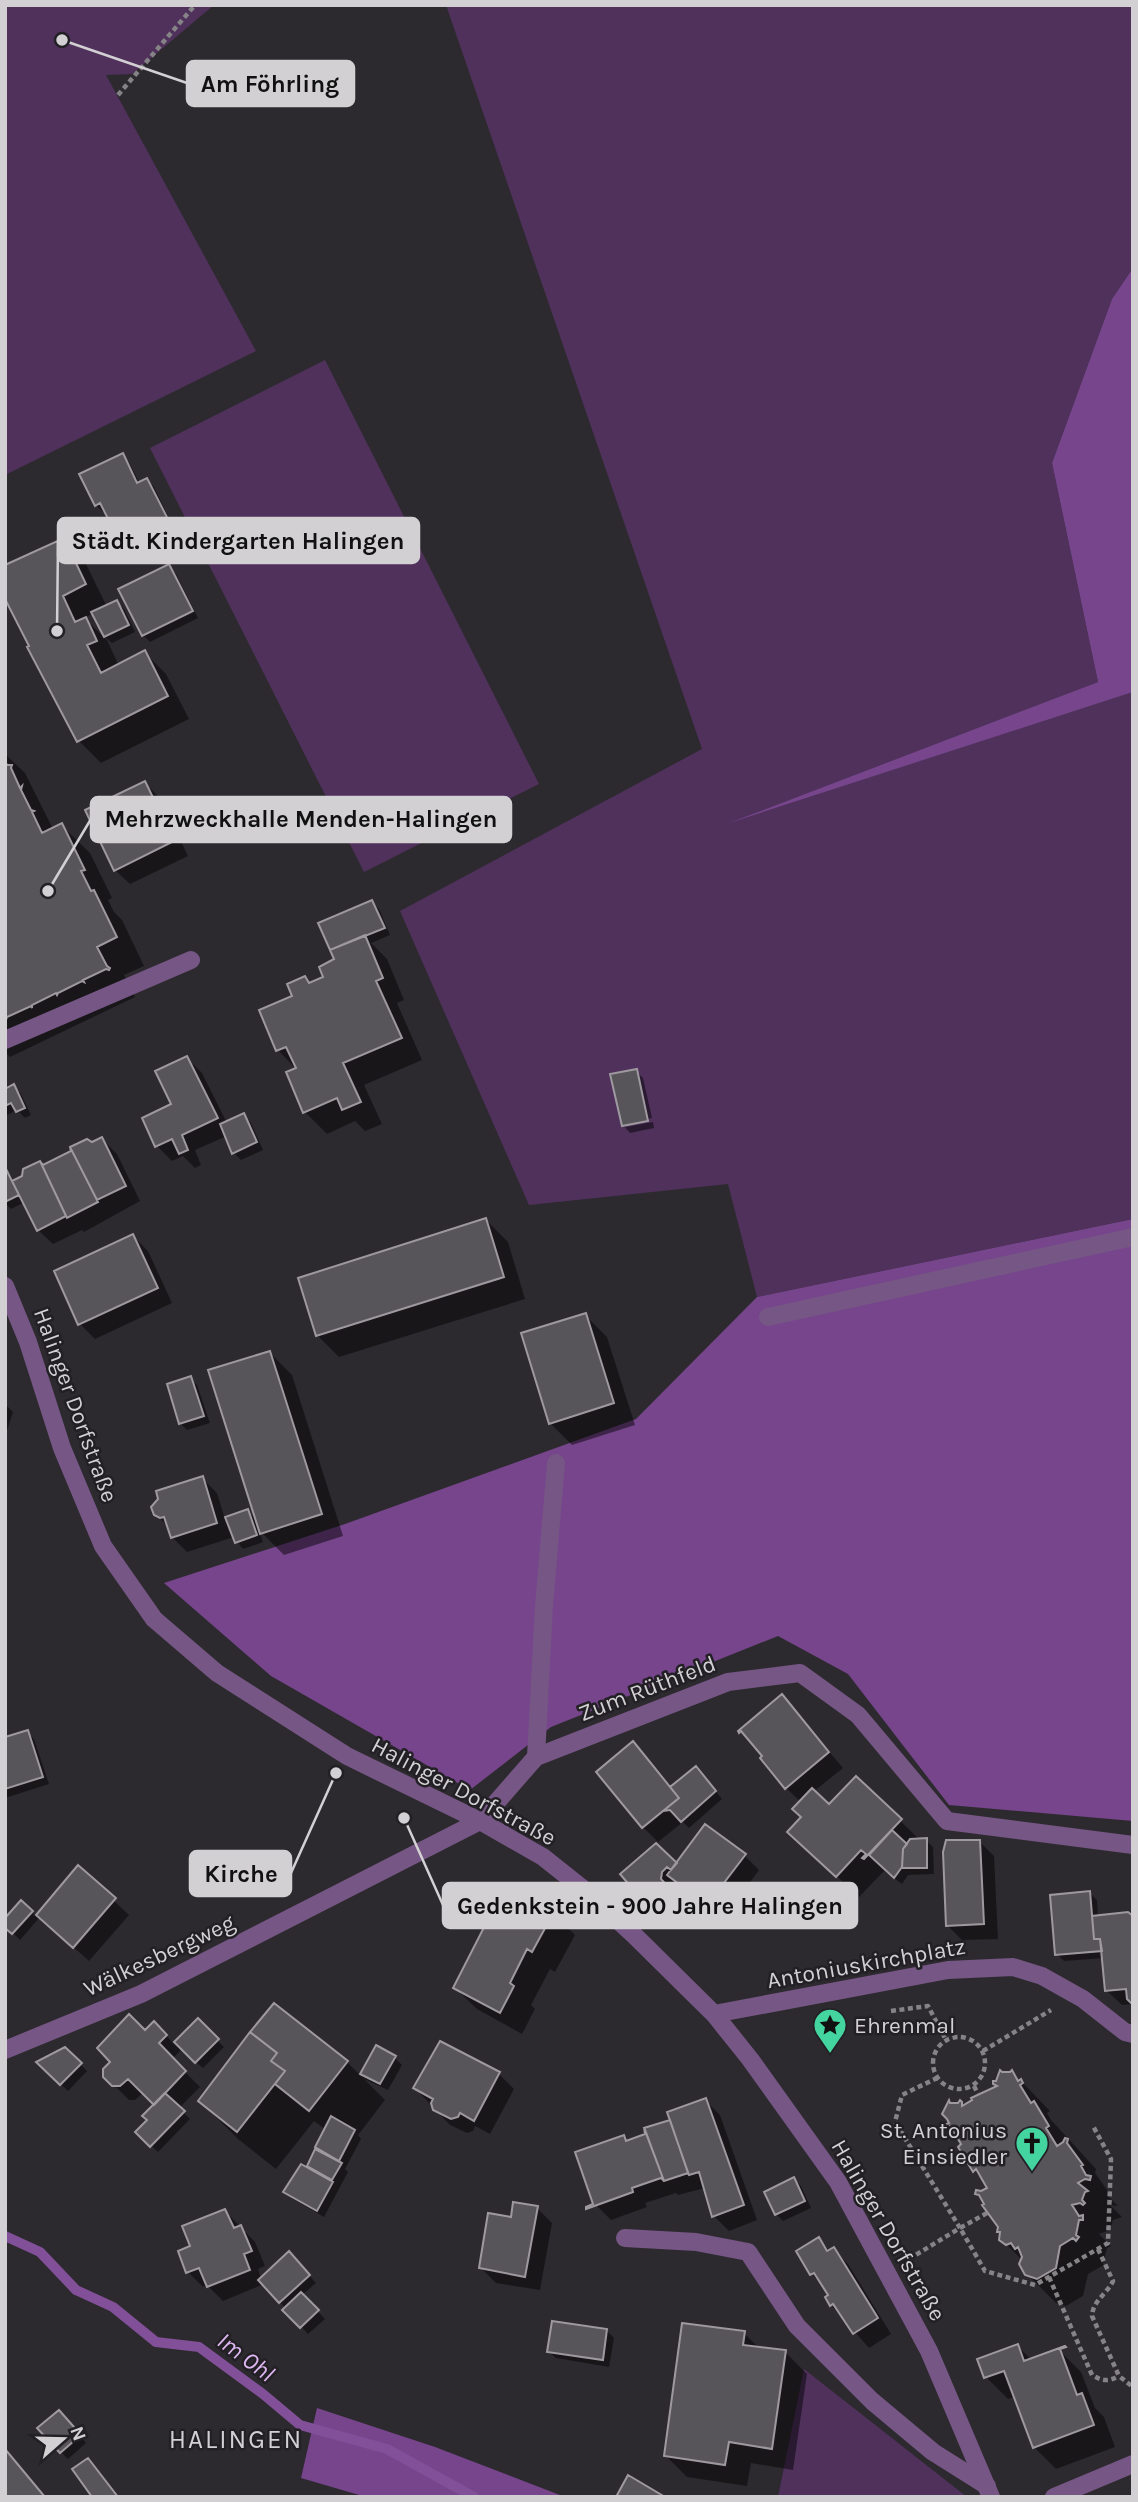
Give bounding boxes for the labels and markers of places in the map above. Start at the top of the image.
callout: Am Föhrling [187,61,354,106]
callout: Städt. Kindergarten Halingen [58,518,419,563]
callout: Mehrzweckhalle Menden-Halingen [91,797,511,842]
callout: Kirche [190,1851,291,1896]
callout: Gedenkstein - 900 Jahre Halingen [443,1883,857,1928]
place icon: Ehrenmal [811,2006,849,2055]
place label: Ehrenmal [854,2012,955,2039]
place label: St. Antonius Einsiedler [880,2117,1008,2170]
church icon: St. Antonius Einsiedler [1013,2124,1051,2173]

